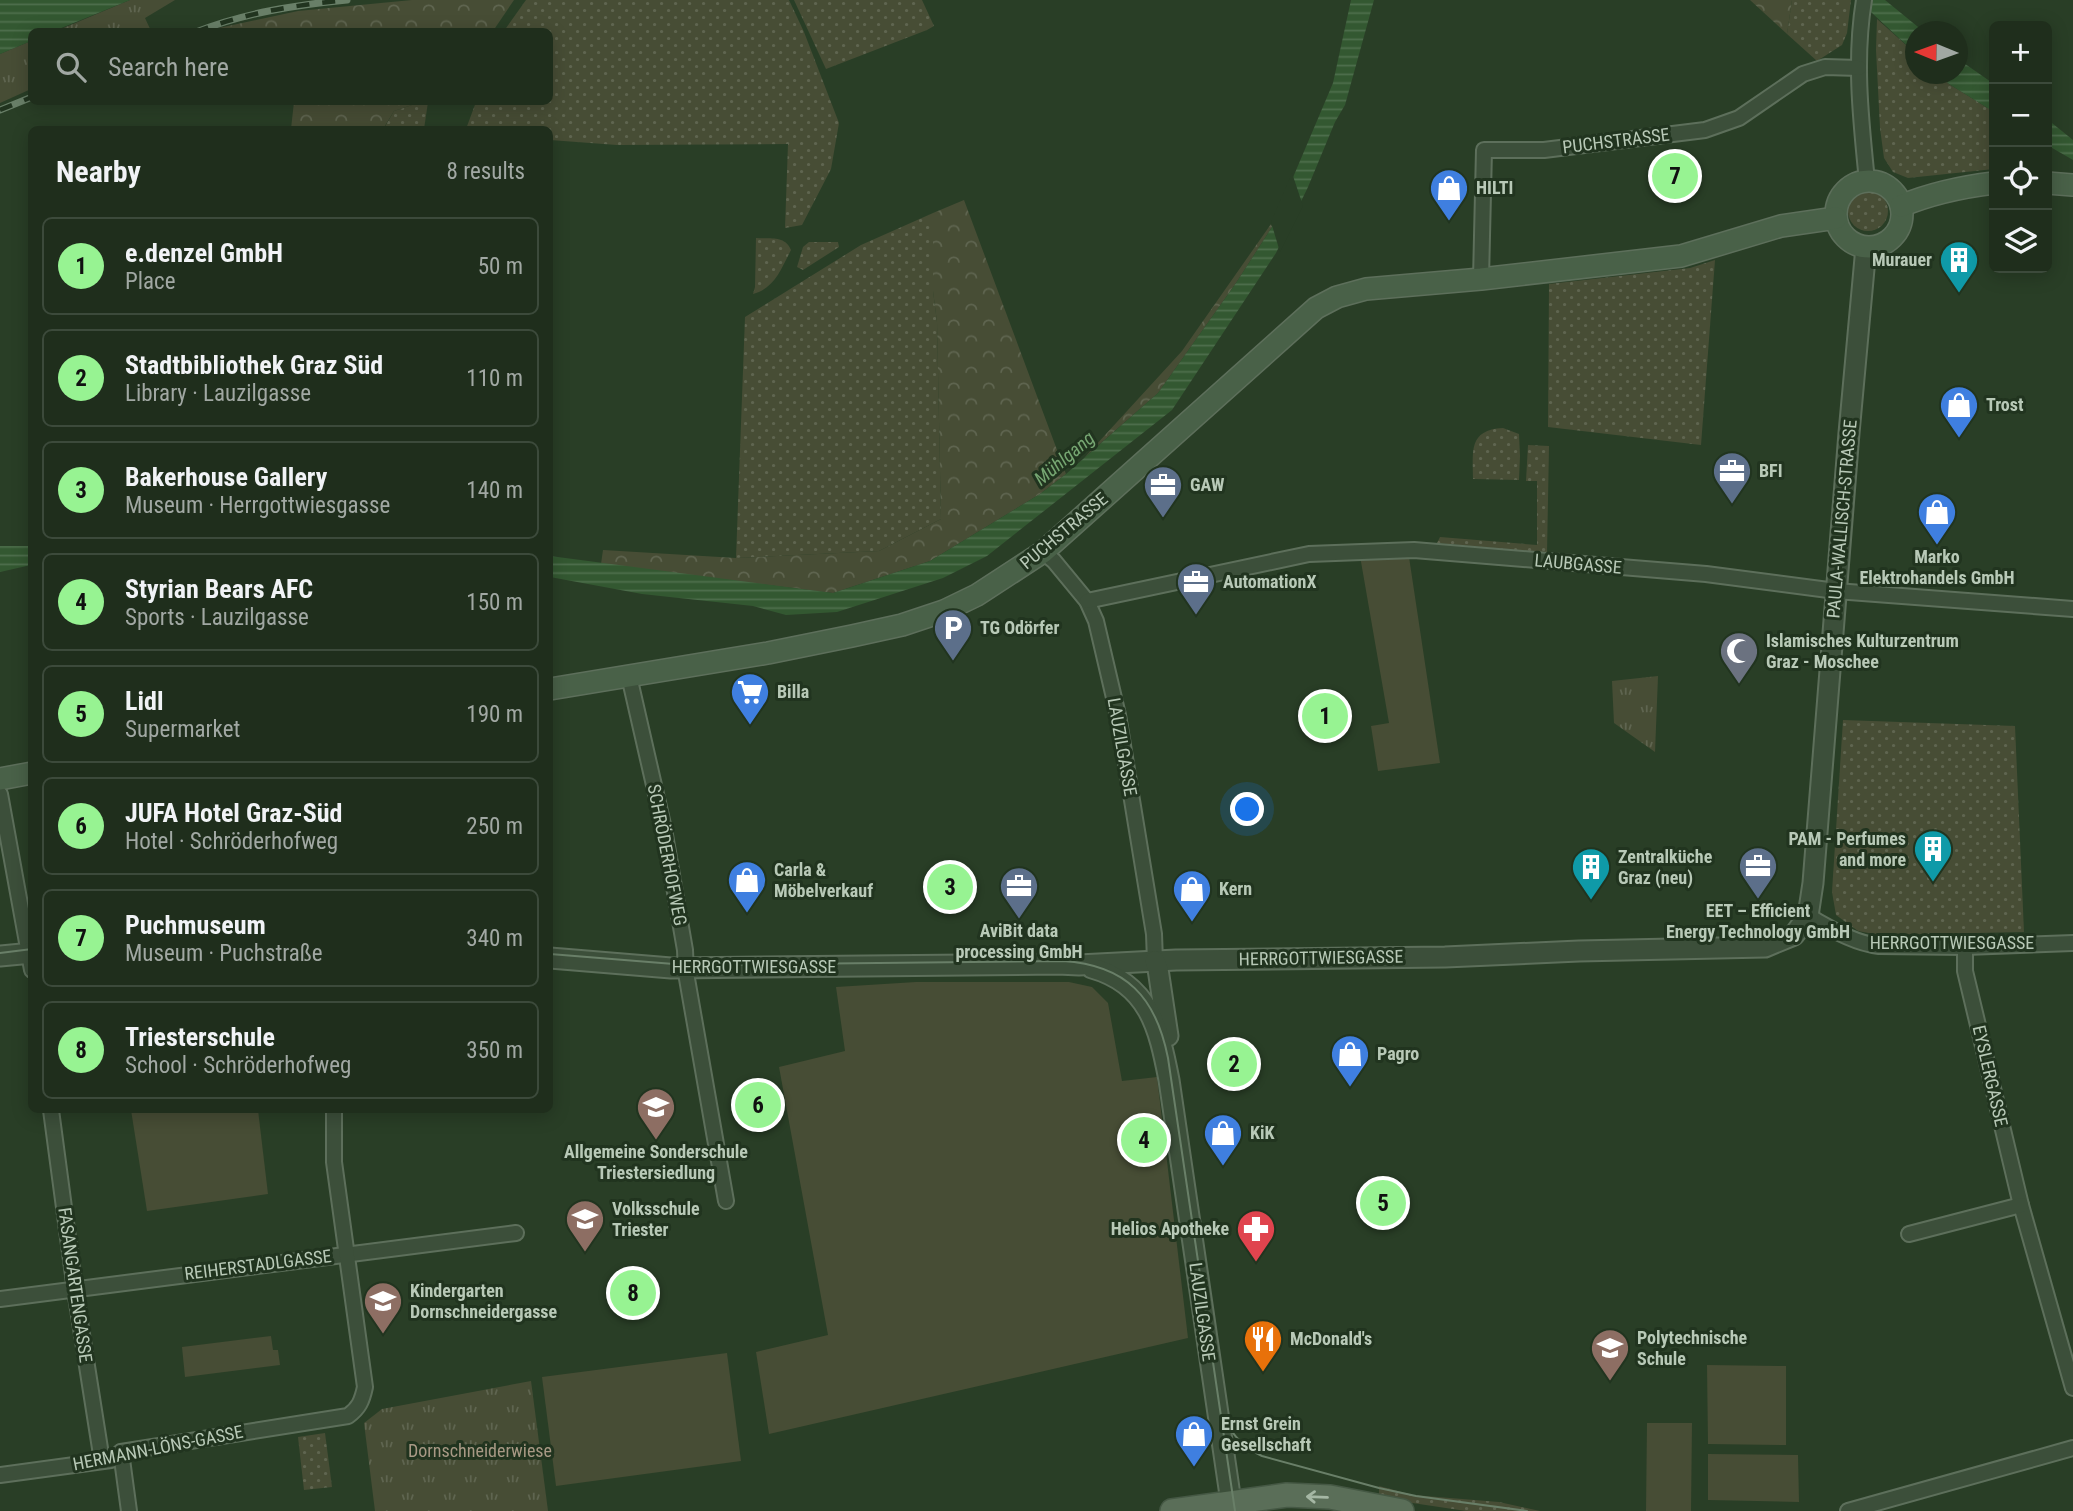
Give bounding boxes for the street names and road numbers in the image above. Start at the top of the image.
street label: PUCHSTRASSE [1561,124,1671,157]
street label: PAULA-WALLISCH-STRASSE [1822,419,1861,619]
street label: PUCHSTRASSE [1016,488,1112,573]
street label: LAUBGASSE [1534,549,1623,578]
street label: LAUZILGASSE [1104,696,1141,798]
street label: SCHRÖDERHOFWEG [643,782,692,927]
street label: HERRGOTTWIESGASSE [1870,932,2034,953]
street label: HERRGOTTWIESGASSE [1239,946,1403,969]
street label: HERRGOTTWIESGASSE [672,956,836,977]
street label: EYSLERGASSE [1969,1023,2012,1129]
street label: FASANGARTENGASSE [54,1206,97,1364]
street label: REIHERSTADLGASSE [183,1245,333,1284]
street label: LAUZILGASSE [1185,1261,1220,1363]
street label: HERMANN-LÖNS-GASSE [71,1421,245,1474]

